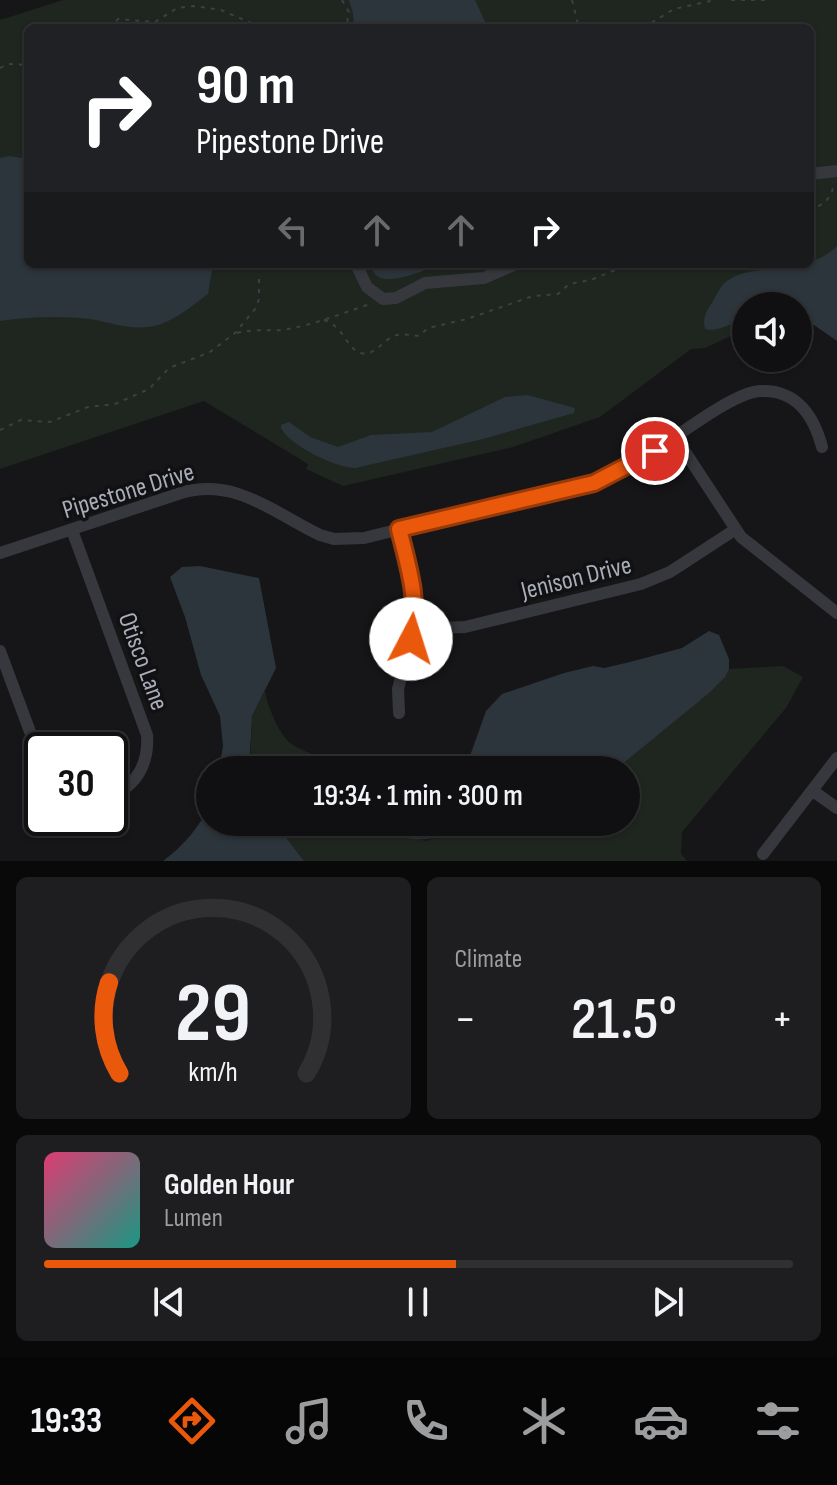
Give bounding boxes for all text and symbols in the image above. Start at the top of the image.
text: 90 m [196,53,295,120]
icon: right [64,56,168,160]
text: Pipestone Drive [196,121,384,164]
icon: left [271,208,315,252]
icon: ahead [355,208,399,252]
icon: ahead [439,208,483,252]
icon: right [523,208,567,252]
map controls [732,292,812,372]
button: sound [732,292,812,372]
pin [621,417,689,485]
icon: arrive [633,429,677,473]
street label: Pipestone Drive [59,457,198,526]
street label: Jenison Drive [517,550,635,607]
position arrow [369,597,453,681]
street label: Otisco Lane [111,609,174,714]
speed limit sign: 30 [24,732,128,836]
text: 19:34 · 1 min · 300 m [313,778,523,814]
text: Climate [455,944,522,975]
text: 29 [175,965,251,1065]
text: 21.5° [571,984,677,1056]
text: − [455,993,476,1046]
text: + [771,993,793,1046]
text: km/h [189,1055,238,1090]
text: Golden Hour [164,1167,294,1203]
text: Lumen [164,1203,223,1234]
icon: previous [147,1280,191,1324]
icon: pause [396,1280,440,1324]
icon: next [646,1280,690,1324]
icon: directions [164,1393,220,1449]
icon: music [281,1393,337,1449]
icon: phone [398,1393,454,1449]
icon: climate [516,1393,572,1449]
icon: car [633,1393,689,1449]
icon: filters [750,1393,806,1449]
text: 19:33 [31,1400,102,1443]

